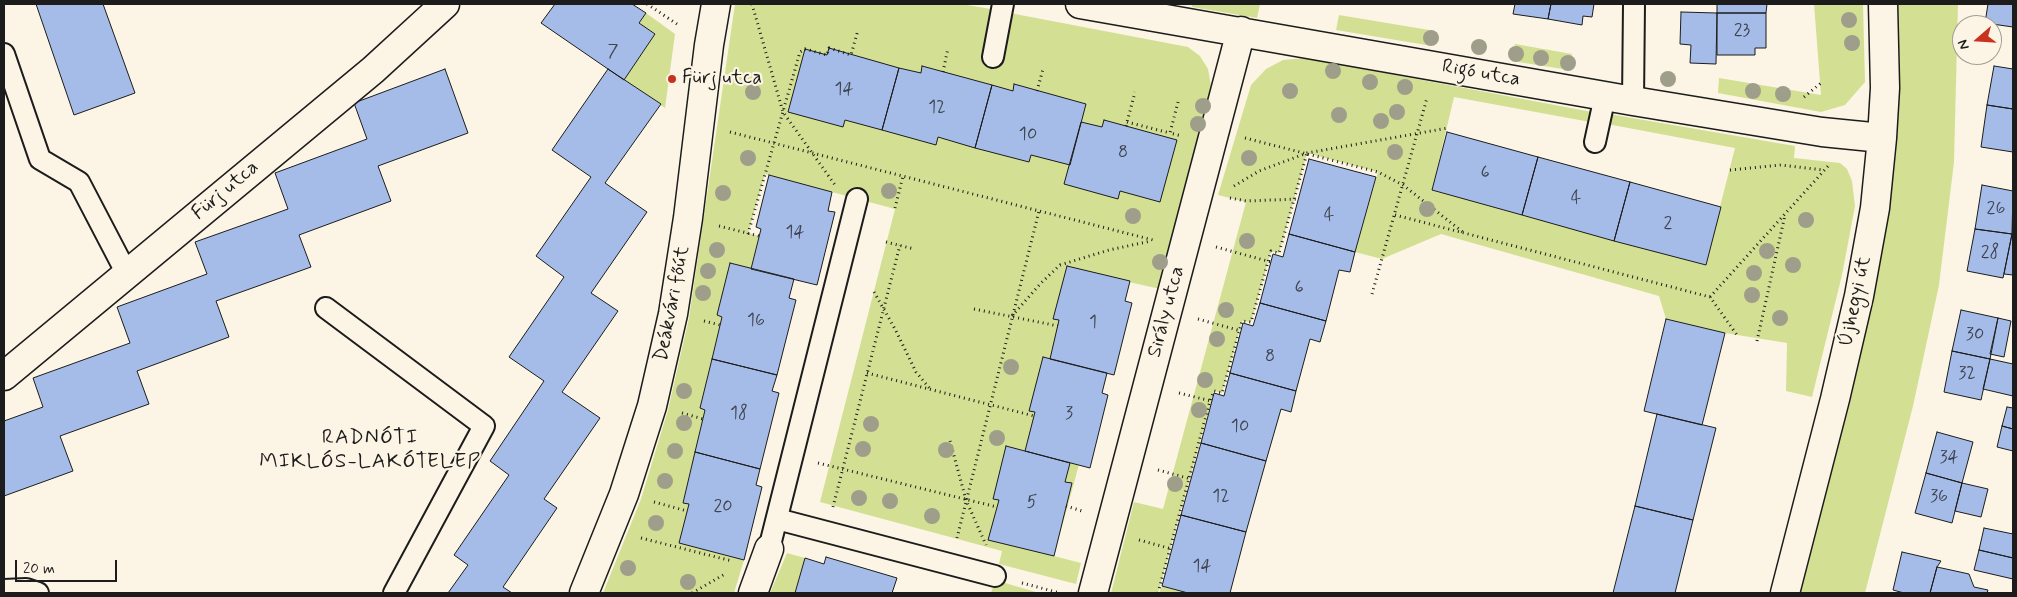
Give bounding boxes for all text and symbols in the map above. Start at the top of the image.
north arrow [1952,15,2002,65]
house number: 23 [1734,20,1750,42]
text: N [1954,37,1974,52]
house number: 7 [608,41,618,63]
street label: Rigó utca [1440,55,1522,93]
place label: Fürj utca [682,67,762,91]
marker: Fürj utca [666,73,678,85]
house number: 14 [835,79,853,101]
house number: 12 [928,97,946,119]
house number: 10 [1019,124,1037,146]
house number: 8 [1118,142,1128,164]
street label: Fürj utca [188,156,264,226]
house number: 6 [1480,162,1490,184]
house number: 4 [1571,188,1581,210]
house number: 26 [1987,198,2005,220]
house number: 4 [1324,205,1334,227]
house number: 2 [1664,213,1672,235]
house number: 14 [786,222,804,244]
house number: 28 [1981,242,1999,264]
street label: Deákvári főút [650,244,696,364]
street label: Újhegyi út [1835,254,1877,350]
street label: Sirály utca [1143,264,1191,360]
house number: 6 [1294,277,1304,299]
house number: 16 [747,310,765,332]
house number: 1 [1089,312,1097,334]
house number: 30 [1966,324,1984,346]
house number: 8 [1265,346,1275,368]
house number: 32 [1958,363,1976,385]
house number: 18 [730,403,748,425]
house number: 3 [1065,403,1073,425]
house number: 10 [1231,416,1249,438]
district label: RADNÓTI MIKLÓS-LAKÓTELEP [257,426,483,476]
house number: 34 [1939,447,1959,469]
house number: 12 [1212,486,1230,508]
house number: 36 [1930,486,1948,508]
house number: 5 [1027,492,1037,514]
house number: 20 [713,496,733,518]
scale bar [18,550,120,582]
house number: 14 [1193,556,1211,578]
text: 20 m [23,559,55,579]

